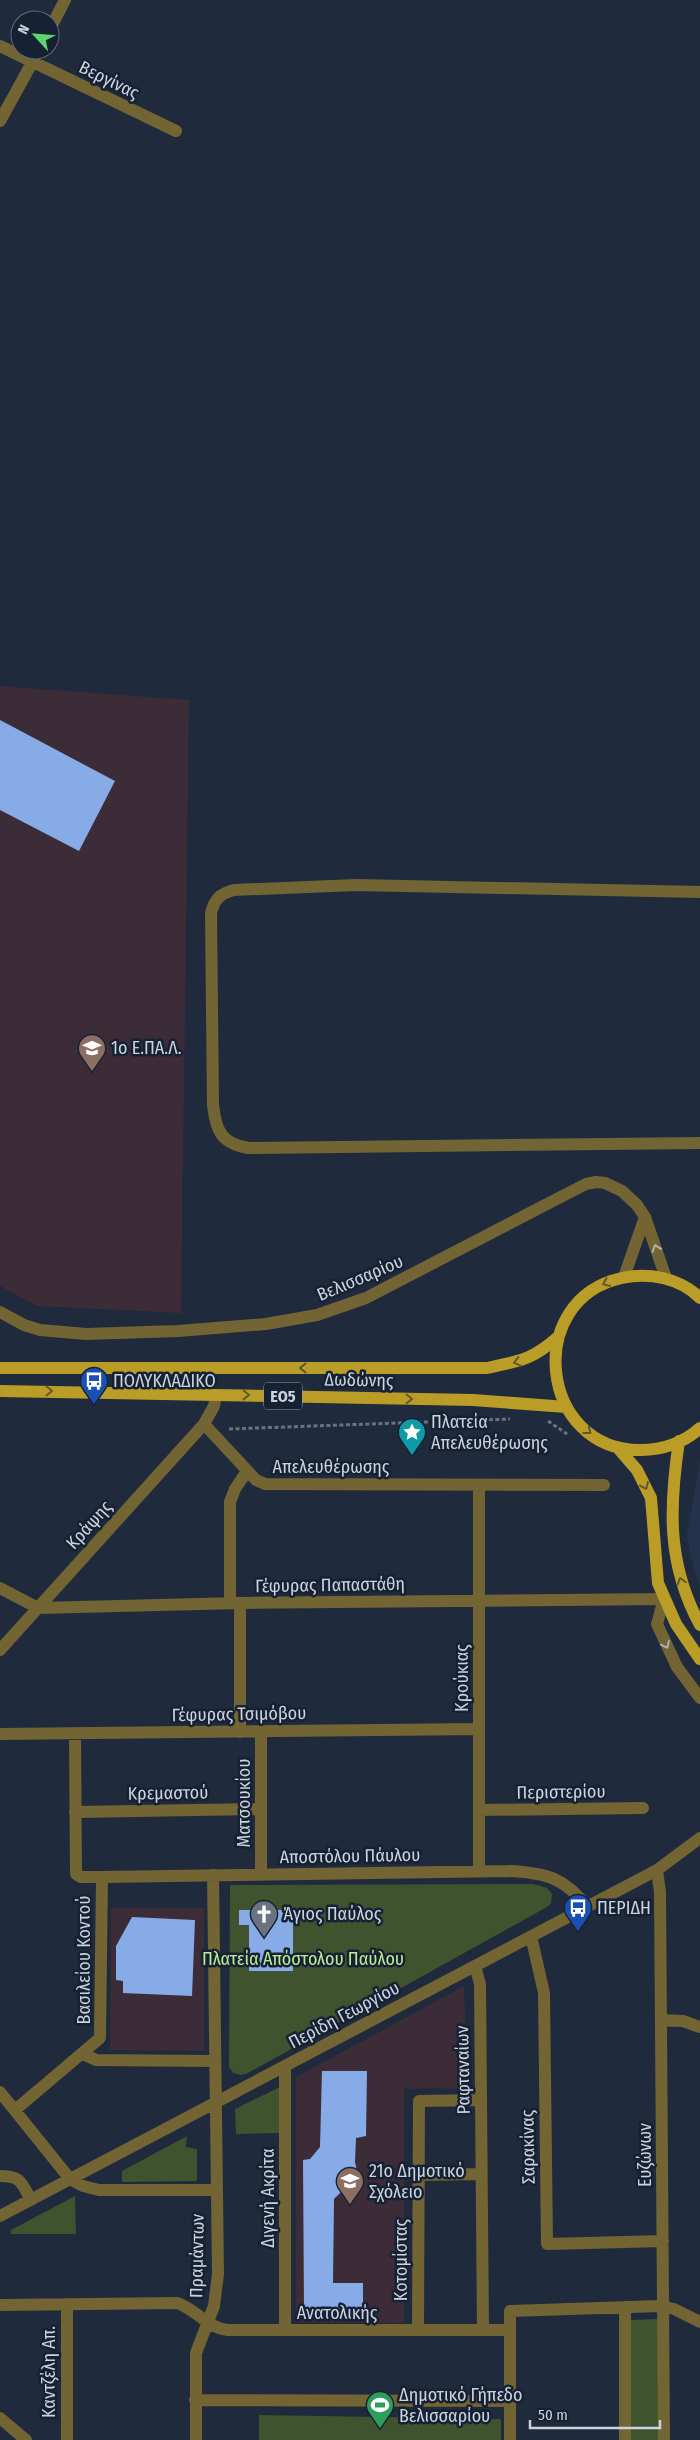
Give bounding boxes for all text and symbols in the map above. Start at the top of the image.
north arrow [10,10,60,60]
text: N [14,22,33,37]
street label: Βεργίνας [75,56,143,104]
school or university icon: 1ο Ε.ΠΑ.Λ. [77,1033,107,1072]
place label: 1ο Ε.ΠΑ.Λ. [111,1037,182,1059]
one-way arrow [651,1244,661,1252]
street label: Βελισσαρίου [314,1250,406,1306]
one-way arrow [602,1277,611,1288]
one-way arrow [512,1356,521,1367]
one-way arrow [298,1363,306,1373]
bus stop icon: ΠΟΛΥΚΛΑΔΙΚΟ [79,1366,109,1405]
street label: Δωδώνης [324,1368,394,1392]
place label: ΠΟΛΥΚΛΑΔΙΚΟ [113,1370,216,1392]
road number: ΕΟ5 [264,1382,302,1410]
one-way arrow [45,1386,53,1396]
one-way arrow [242,1390,250,1401]
one-way arrow [405,1393,413,1404]
place label: Πλατεία Απελευθέρωσης [431,1411,548,1454]
place icon: Πλατεία Απελευθέρωσης [397,1417,427,1456]
one-way arrow [582,1426,591,1434]
street label: Απελευθέρωσης [273,1456,390,1478]
one-way arrow [639,1481,650,1490]
street label: Κράψης [61,1496,117,1554]
street label: Γέφυρας Παπαστάθη [255,1573,405,1597]
one-way arrow [676,1577,686,1585]
one-way arrow [660,1640,670,1649]
street label: Κρούκιας [451,1644,473,1712]
street label: Γέφυρας Τσιμόβου [172,1702,306,1726]
street label: Ματσουκίου [233,1758,255,1848]
street label: Περιστερίου [516,1780,606,1804]
street label: Κρεμαστού [127,1781,209,1805]
street label: Αποστόλου Πάυλου [279,1844,421,1868]
bus stop icon: ΠΕΡΙΔΗ [563,1893,593,1932]
street label: Βασιλείου Κοντού [73,1896,95,2024]
place label: ΠΕΡΙΔΗ [597,1897,651,1919]
church icon: Άγιος Παύλος [249,1899,279,1938]
place label: Άγιος Παύλος [283,1903,382,1925]
park label: Πλατεία Απόστολου Παύλου [202,1948,404,1970]
street label: Περίδη Γεωργίου [285,1977,403,2053]
street label: Ραφταναίων [451,2025,475,2115]
street label: Σαρακίνας [516,2109,540,2184]
street label: Ευζώνων [634,2123,656,2187]
street label: Διγενή Ακρίτα [257,2148,279,2248]
place label: 21ο Δημοτικό Σχόλειο [369,2160,465,2203]
school or university icon: 21ο Δημοτικό Σχόλειο [335,2166,365,2205]
street label: Πραμάντων [185,2213,209,2298]
street label: Κοτομίστας [390,2218,412,2301]
street label: Ανατολικής [297,2302,378,2324]
street label: Καντζέλη Απ. [38,2326,60,2418]
place label: Δημοτικό Γήπεδο Βελισσαρίου [399,2384,522,2427]
sports icon: Δημοτικό Γήπεδο Βελισσαρίου [365,2390,395,2429]
scale bar [530,2398,660,2430]
text: 50 m [538,2406,568,2424]

